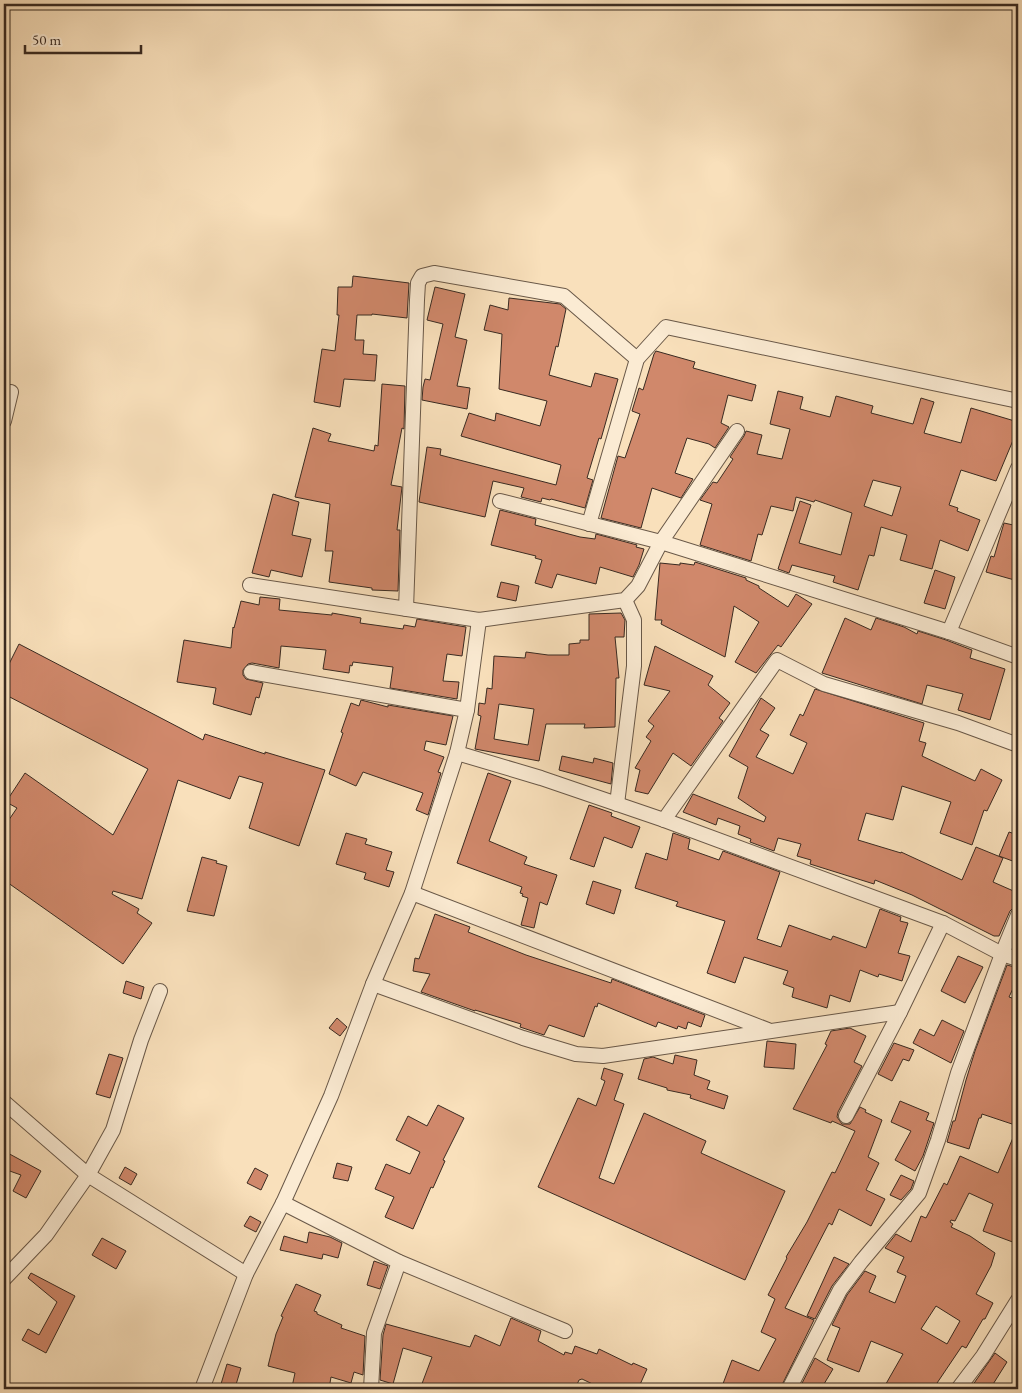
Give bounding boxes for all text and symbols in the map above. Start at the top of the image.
scale bar [25,22,141,54]
text: 50 m [32,30,61,49]

